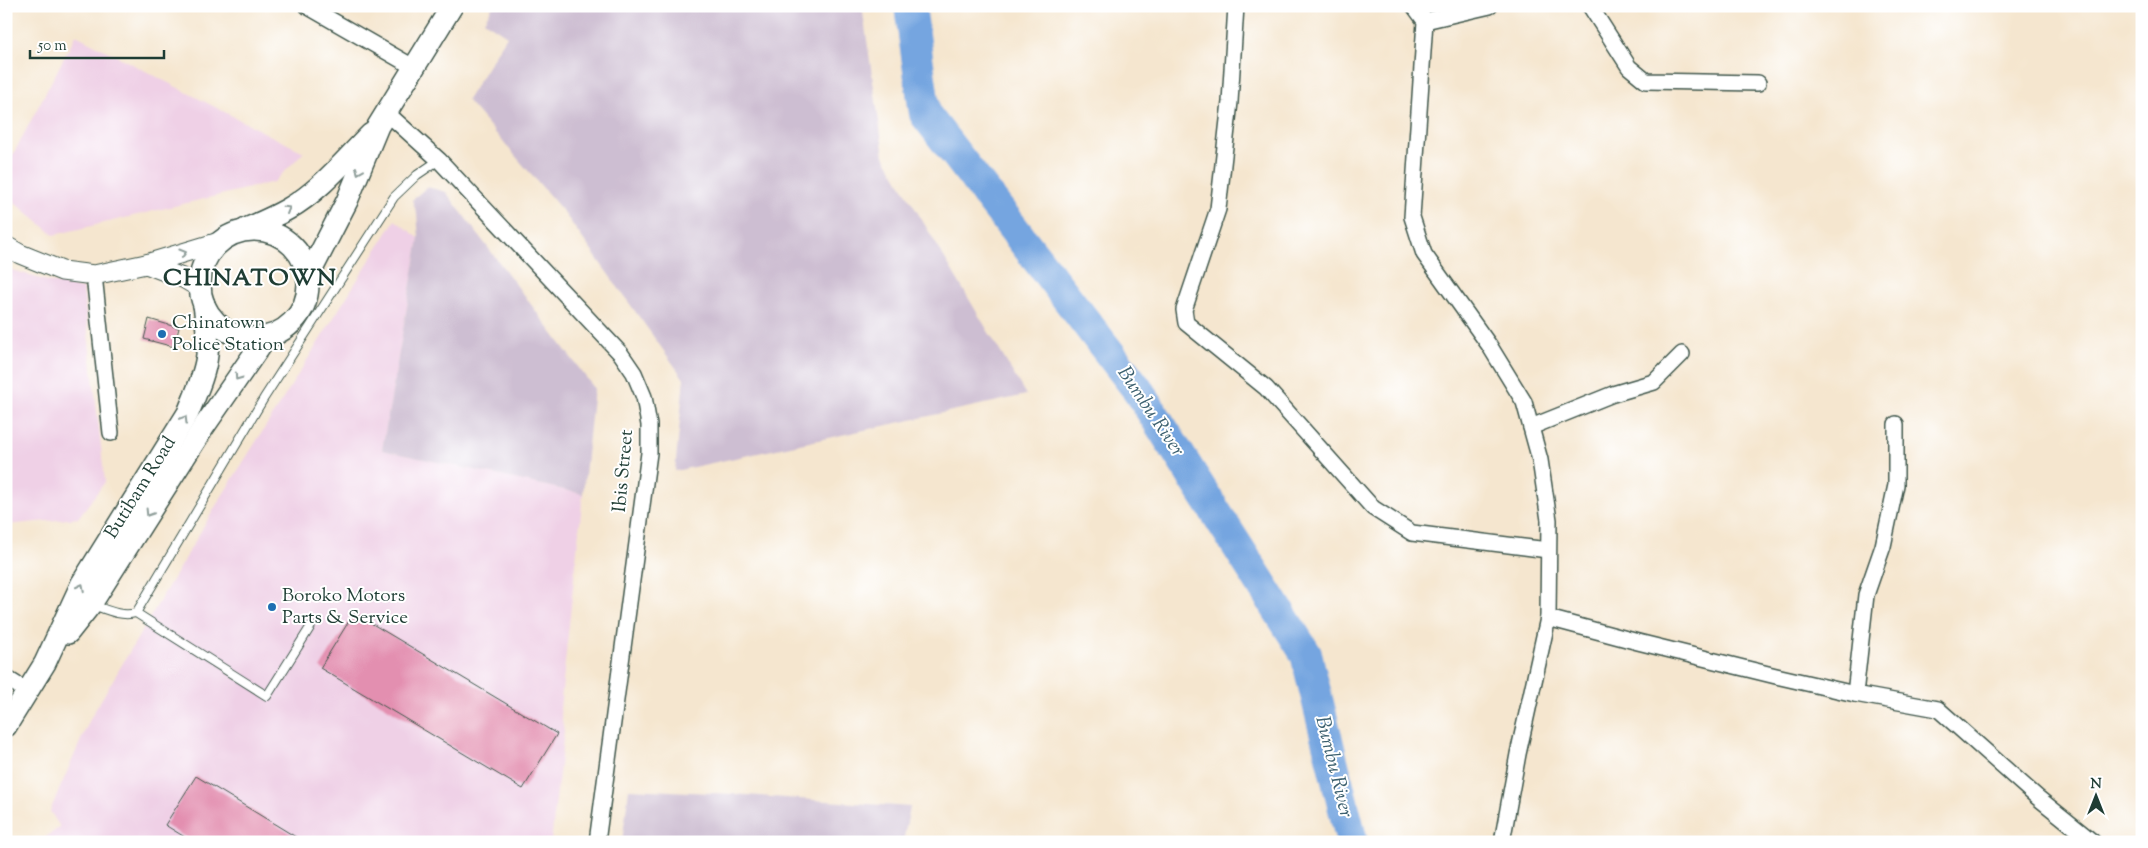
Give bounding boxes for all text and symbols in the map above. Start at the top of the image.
scale bar [30,28,164,60]
text: 50 m [37,36,67,57]
one-way arrow [355,166,366,175]
one-way arrow [282,205,291,215]
one-way arrow [178,248,187,258]
district label: CHINATOWN [163,262,337,296]
place label: Chinatown Police Station [172,310,284,359]
marker: Chinatown Police Station [156,328,168,340]
water label: Bumbu River [1109,361,1191,463]
one-way arrow [235,371,244,381]
one-way arrow [177,416,187,425]
street label: Ibis Street [607,428,641,513]
street label: Butibam Road [99,431,183,544]
one-way arrow [146,508,155,517]
one-way arrow [74,583,85,592]
place label: Boroko Motors Parts & Service [282,583,408,632]
marker: Boroko Motors Parts & Service [266,601,278,613]
water label: Bumbu River [1306,713,1360,821]
north arrow [2070,770,2120,820]
text: N [2090,775,2102,795]

